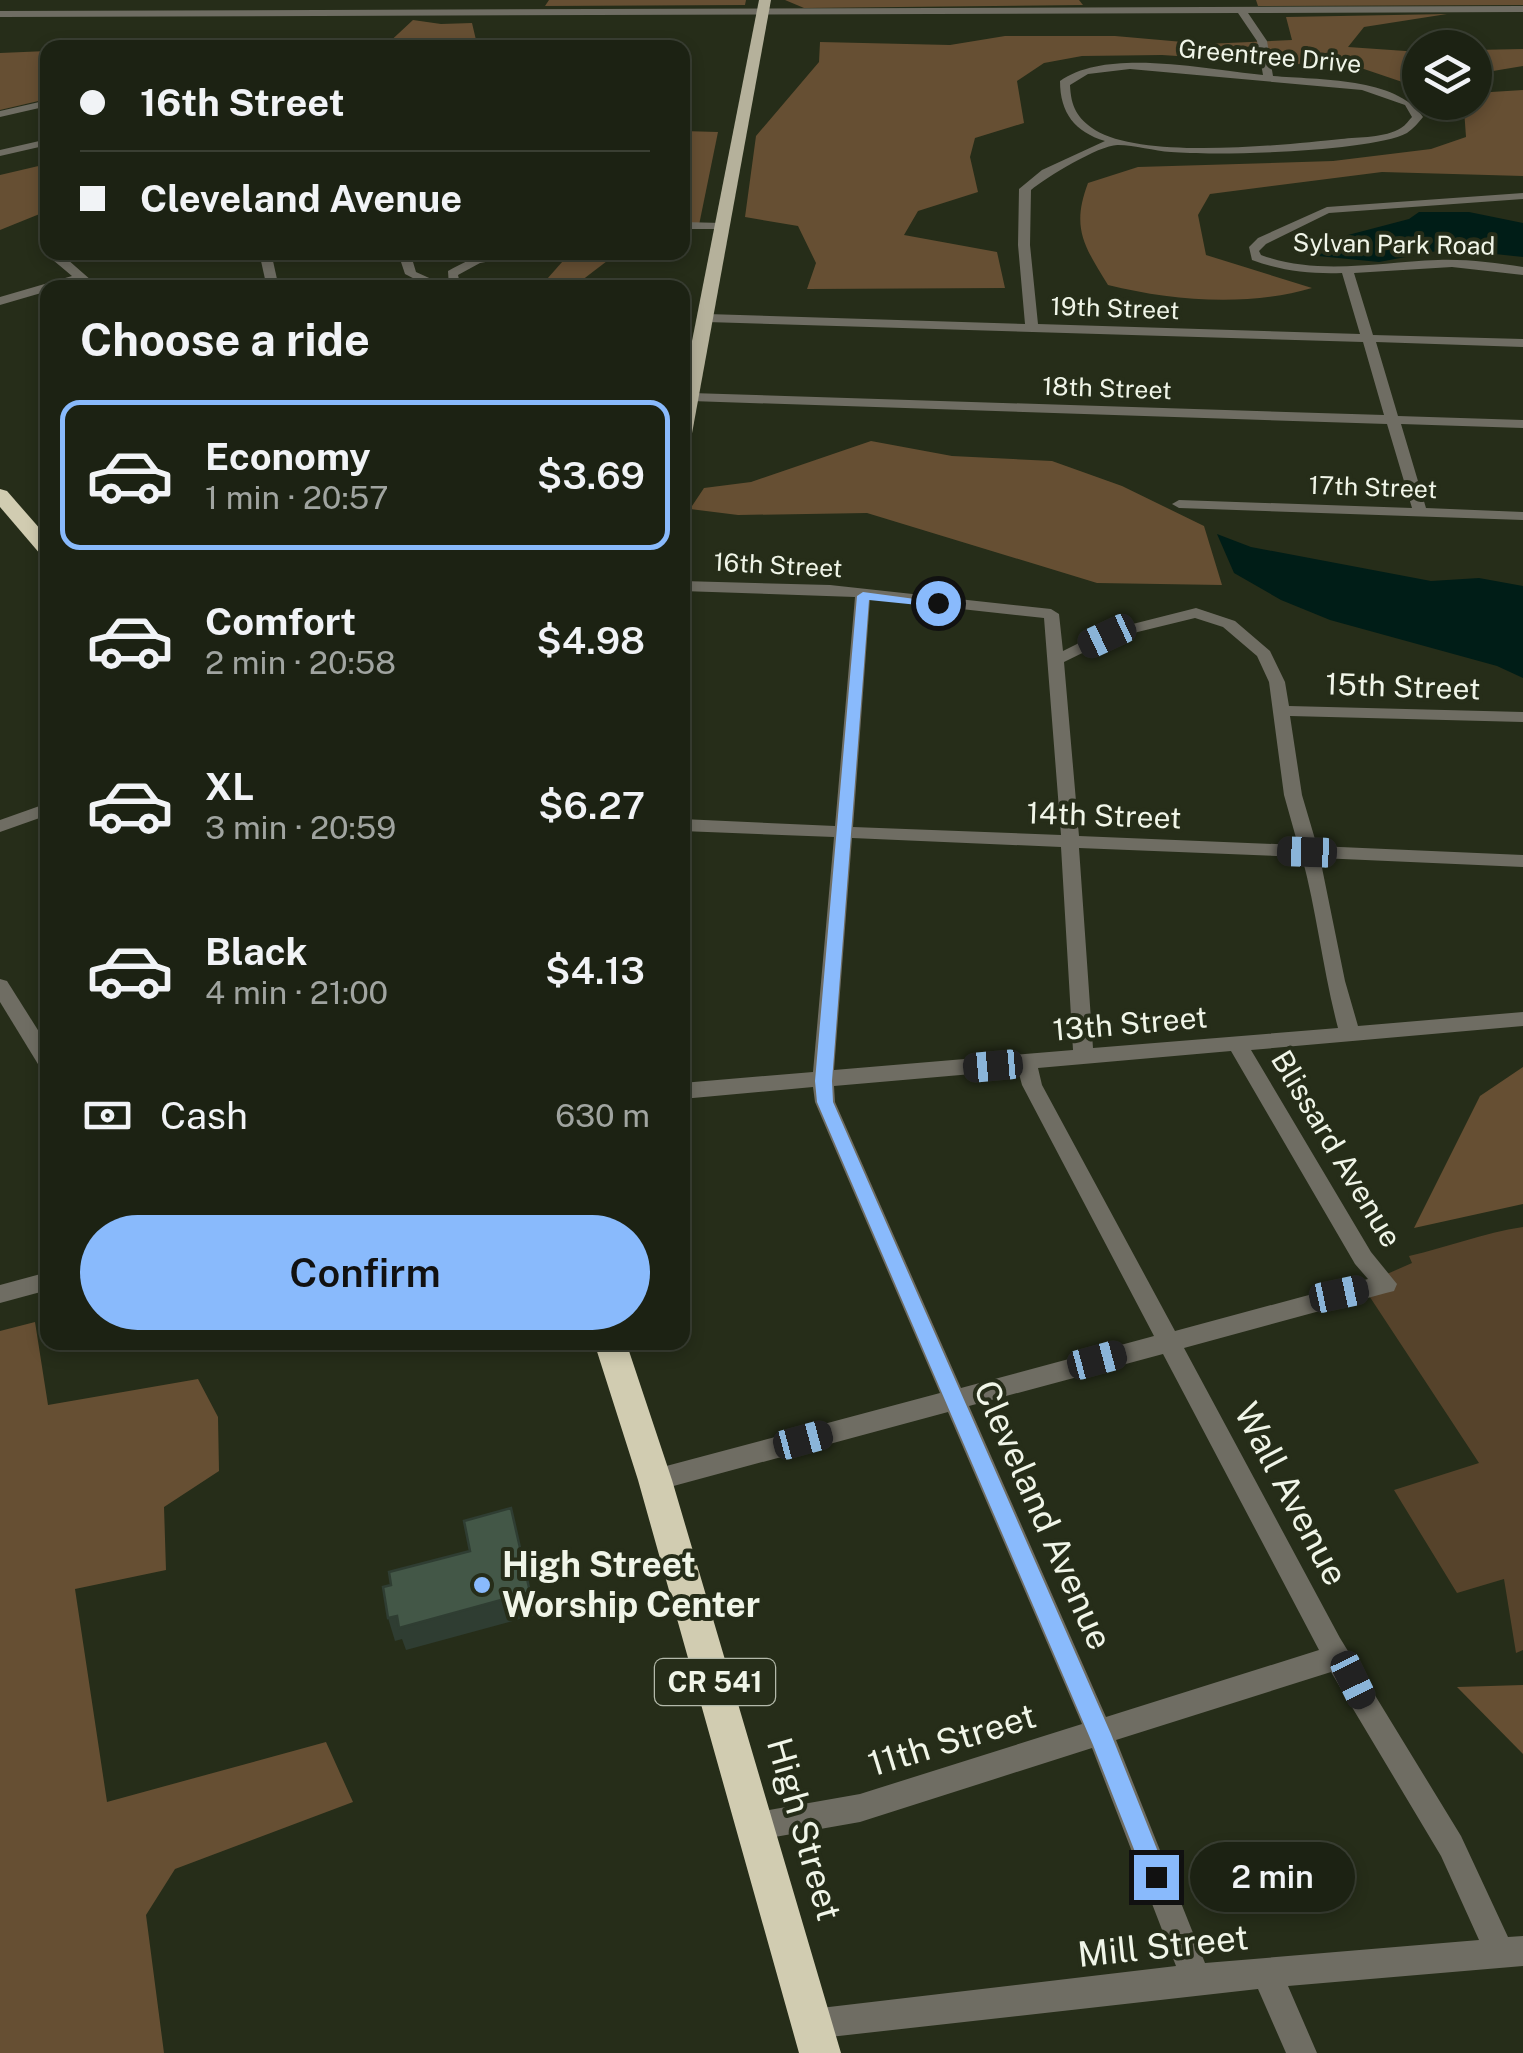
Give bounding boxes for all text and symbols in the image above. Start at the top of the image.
map controls [1402,30,1492,120]
button: layers [1402,30,1492,120]
street label: Greentree Drive [1177,33,1363,79]
text: 16th Street [140,80,344,125]
text: Cleveland Avenue [140,176,462,221]
street label: Sylvan Park Road [1292,227,1496,261]
street label: 19th Street [1050,291,1180,325]
text: Choose a ride [80,313,370,366]
street label: 18th Street [1042,371,1172,405]
icon: car [85,430,175,520]
text: Economy [205,434,371,479]
text: $3.69 [537,453,645,498]
street label: 17th Street [1308,470,1438,504]
text: 1 min · 20:57 [205,479,388,516]
street label: 16th Street [713,547,843,583]
route start [916,581,961,626]
icon: car [85,595,175,685]
text: Comfort [205,599,356,644]
car [1073,610,1141,662]
text: $4.98 [536,618,645,663]
text: 2 min · 20:58 [205,644,396,681]
street label: 15th Street [1325,665,1481,707]
icon: car [85,760,175,850]
text: XL [205,764,254,809]
text: $6.27 [538,783,645,828]
street label: 14th Street [1026,794,1182,836]
text: 3 min · 20:59 [205,809,396,846]
car [1276,836,1338,868]
icon: car [85,925,175,1015]
text: Black [205,929,308,974]
text: $4.13 [545,948,645,993]
text: 4 min · 21:00 [205,974,388,1011]
street label: 13th Street [1051,998,1209,1048]
street label: Blissard Avenue [1264,1044,1410,1253]
car [962,1048,1024,1084]
icon: cash [80,1088,135,1143]
text: Cash [160,1093,248,1138]
text: 630 m [555,1097,650,1134]
button: Confirm [80,1215,650,1330]
car [1307,1273,1371,1315]
car [1064,1338,1130,1382]
street label: Cleveland Avenue [966,1374,1121,1656]
street label: Wall Avenue [1226,1396,1357,1592]
car [770,1418,836,1462]
place label: High Street Worship Center [502,1544,760,1625]
marker: High Street Worship Center [471,1574,493,1596]
car [1326,1646,1380,1714]
road number: CR 541 [655,1659,775,1705]
street label: 11th Street [863,1695,1041,1784]
street label: High Street [759,1733,850,1925]
callout: 2 min [1191,1842,1356,1912]
route end [1134,1855,1179,1900]
text: 2 min [1231,1858,1314,1895]
street label: Mill Street [1076,1916,1250,1975]

